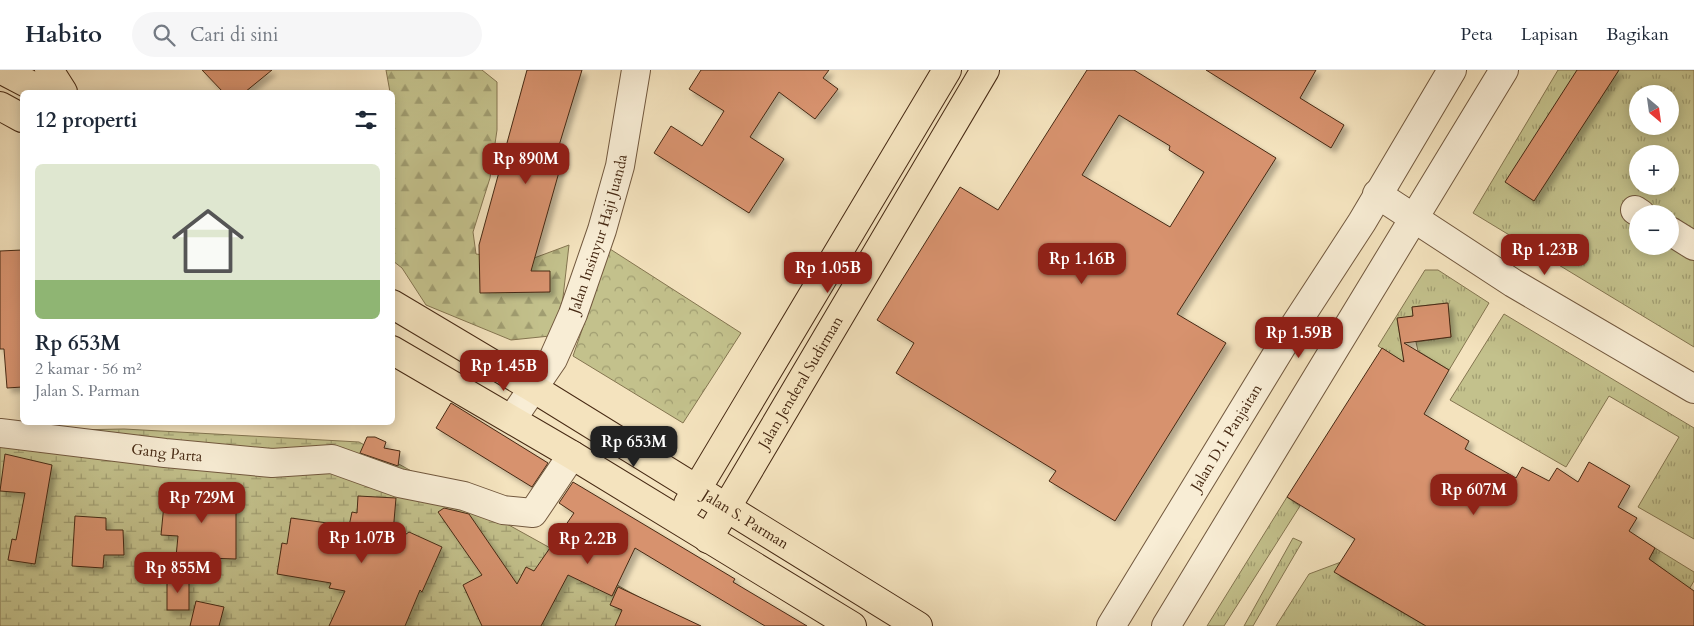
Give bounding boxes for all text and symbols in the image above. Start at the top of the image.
search box [132,12,482,57]
text: Habito [25,18,102,51]
icon: search [150,21,178,49]
text: Cari di sini [190,22,278,48]
text: Peta [1461,22,1493,47]
text: Lapisan [1521,22,1578,47]
text: Bagikan [1606,22,1669,47]
north arrow [1629,85,1679,135]
map controls [1629,85,1679,255]
text: 12 properti [35,106,137,135]
icon: filters [352,106,380,134]
pin: Rp 890M [480,142,572,185]
button: + [1629,145,1679,195]
text: Rp 890M [493,148,559,170]
street label: Jalan Insinyur Haji Juanda [563,152,632,318]
icon: home [163,196,253,286]
button: − [1629,205,1679,255]
pin: Rp 1.23B [1493,234,1597,276]
text: Rp 1.23B [1512,239,1578,261]
pin: Rp 1.16B [1030,242,1134,285]
text: Rp 1.16B [1049,248,1115,270]
pin: Rp 1.05B [776,252,880,294]
text: Rp 1.05B [795,257,861,279]
street label: Jalan Jenderal Sudirman [753,312,848,454]
pin: Rp 1.59B [1247,316,1351,359]
text: Rp 1.59B [1266,322,1332,344]
text: Rp 653M [35,329,121,358]
pin: Rp 1.45B [452,350,556,392]
text: Rp 1.45B [471,355,537,377]
text: 2 kamar · 56 m² [35,358,141,380]
text: Jalan S. Parman [35,380,140,402]
street label: Jalan D.I. Panjaitan [1185,380,1267,496]
pin: Rp 653M [588,426,680,468]
text: Rp 653M [601,431,667,453]
street label: Gang Parta [130,439,204,466]
pin: Rp 607M [1428,474,1520,516]
text: Rp 607M [1441,479,1507,501]
pin: Rp 729M [156,482,248,524]
street label: Jalan S. Parman [697,484,793,554]
text: Rp 729M [169,487,235,509]
pin: Rp 1.07B [310,522,414,564]
pin: Rp 2.2B [542,522,634,565]
text: Rp 1.07B [329,527,395,549]
text: Rp 2.2B [559,528,617,550]
pin: Rp 855M [132,552,224,594]
text: Rp 855M [145,557,211,579]

